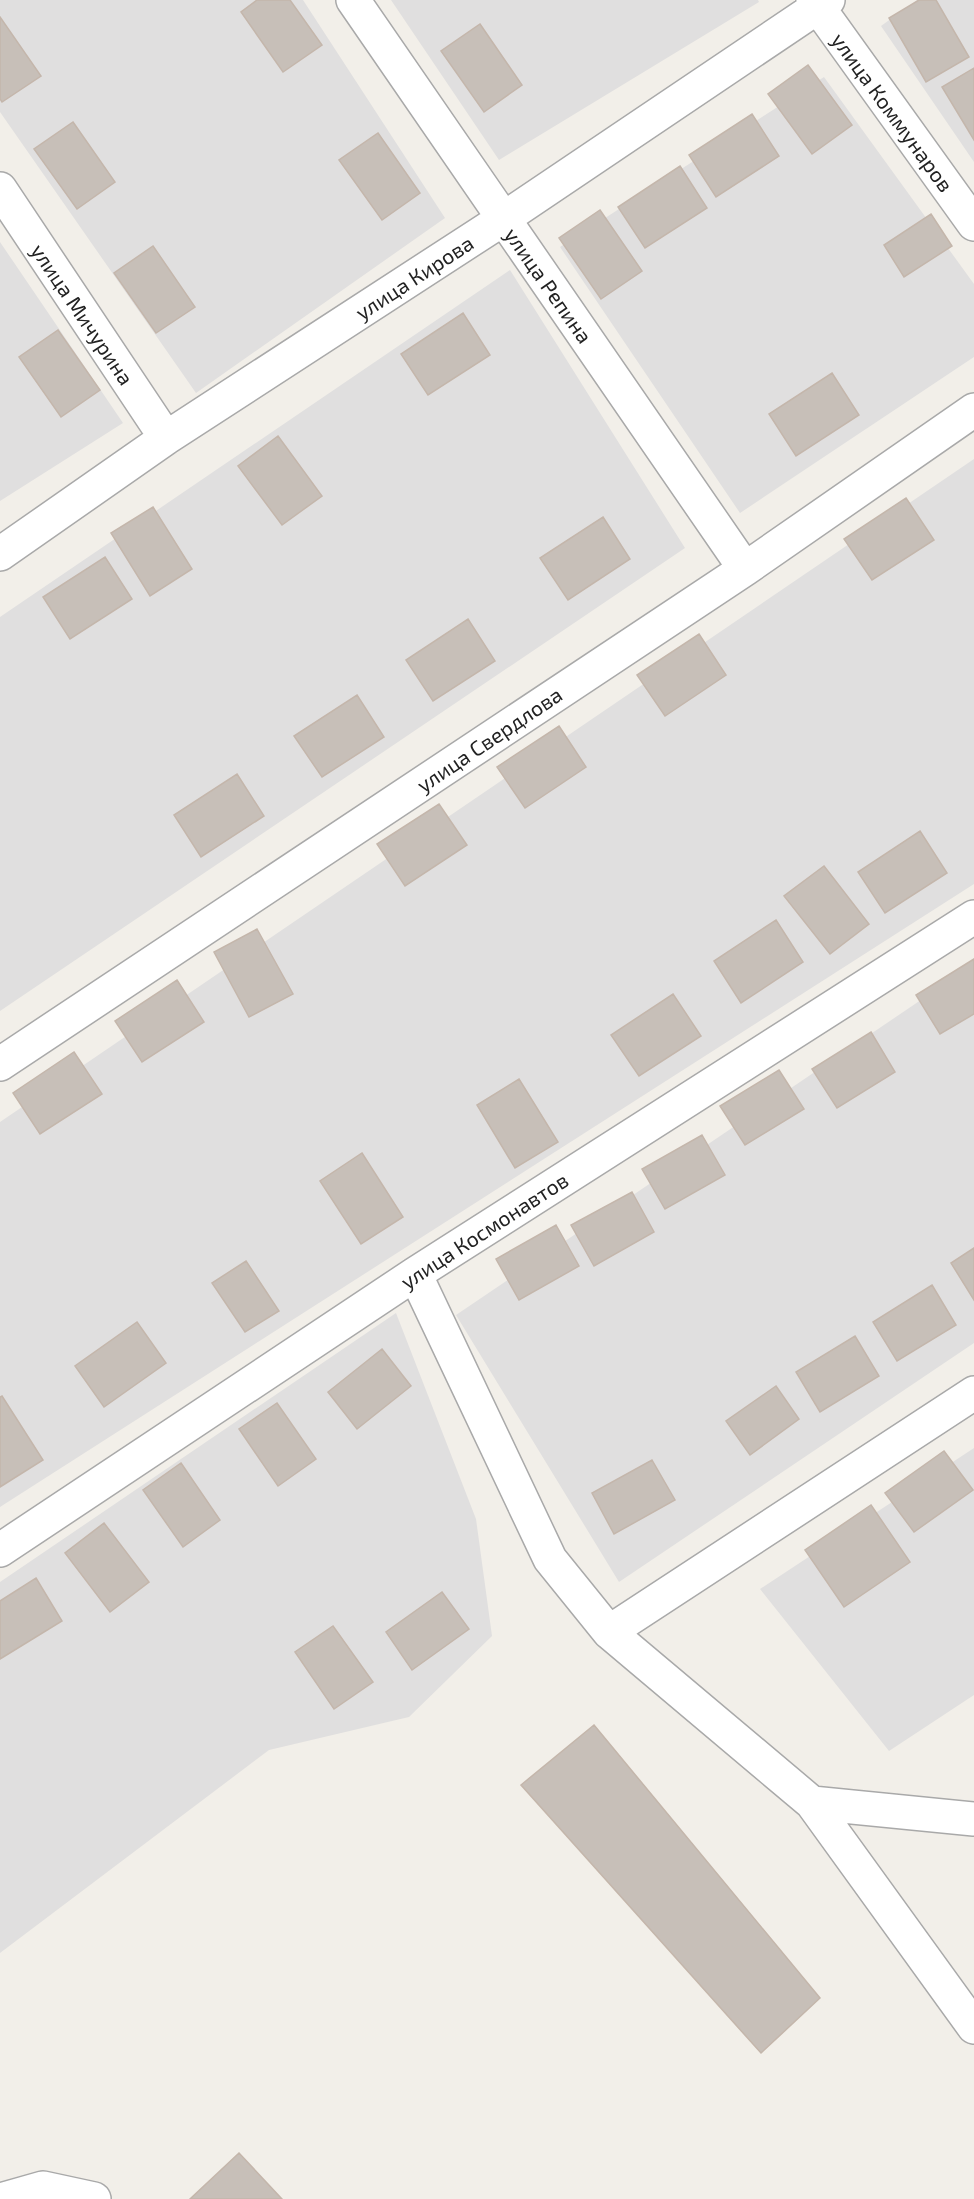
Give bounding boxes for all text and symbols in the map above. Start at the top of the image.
street label: улица Коммунаров [826,28,959,197]
street label: улица Репина [499,222,598,348]
street label: улица Кирова [350,230,478,325]
street label: улица Мичурина [26,239,139,390]
street label: улица Свердлова [412,681,567,798]
street label: улица Космонавтов [395,1166,573,1294]

